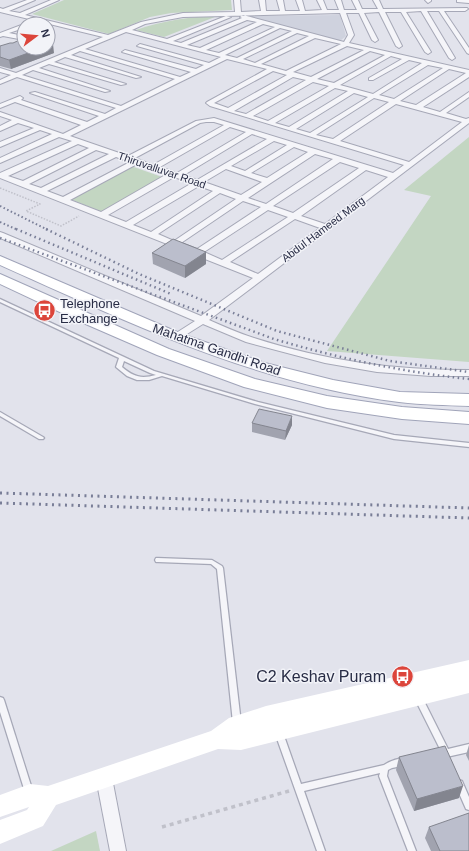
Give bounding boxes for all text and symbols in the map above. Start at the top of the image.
north arrow [16,16,56,56]
text: N [39,28,52,39]
street label: Thiruvalluvar Road [116,149,208,191]
street label: Abdul Hameed Marg [279,194,367,264]
place label: Telephone Exchange [60,296,120,326]
bus stop icon: Telephone Exchange [31,297,57,323]
street label: Mahatma Gandhi Road [151,320,283,378]
bus stop icon: C2 Keshav Puram [389,663,415,689]
place label: C2 Keshav Puram [256,668,386,685]

